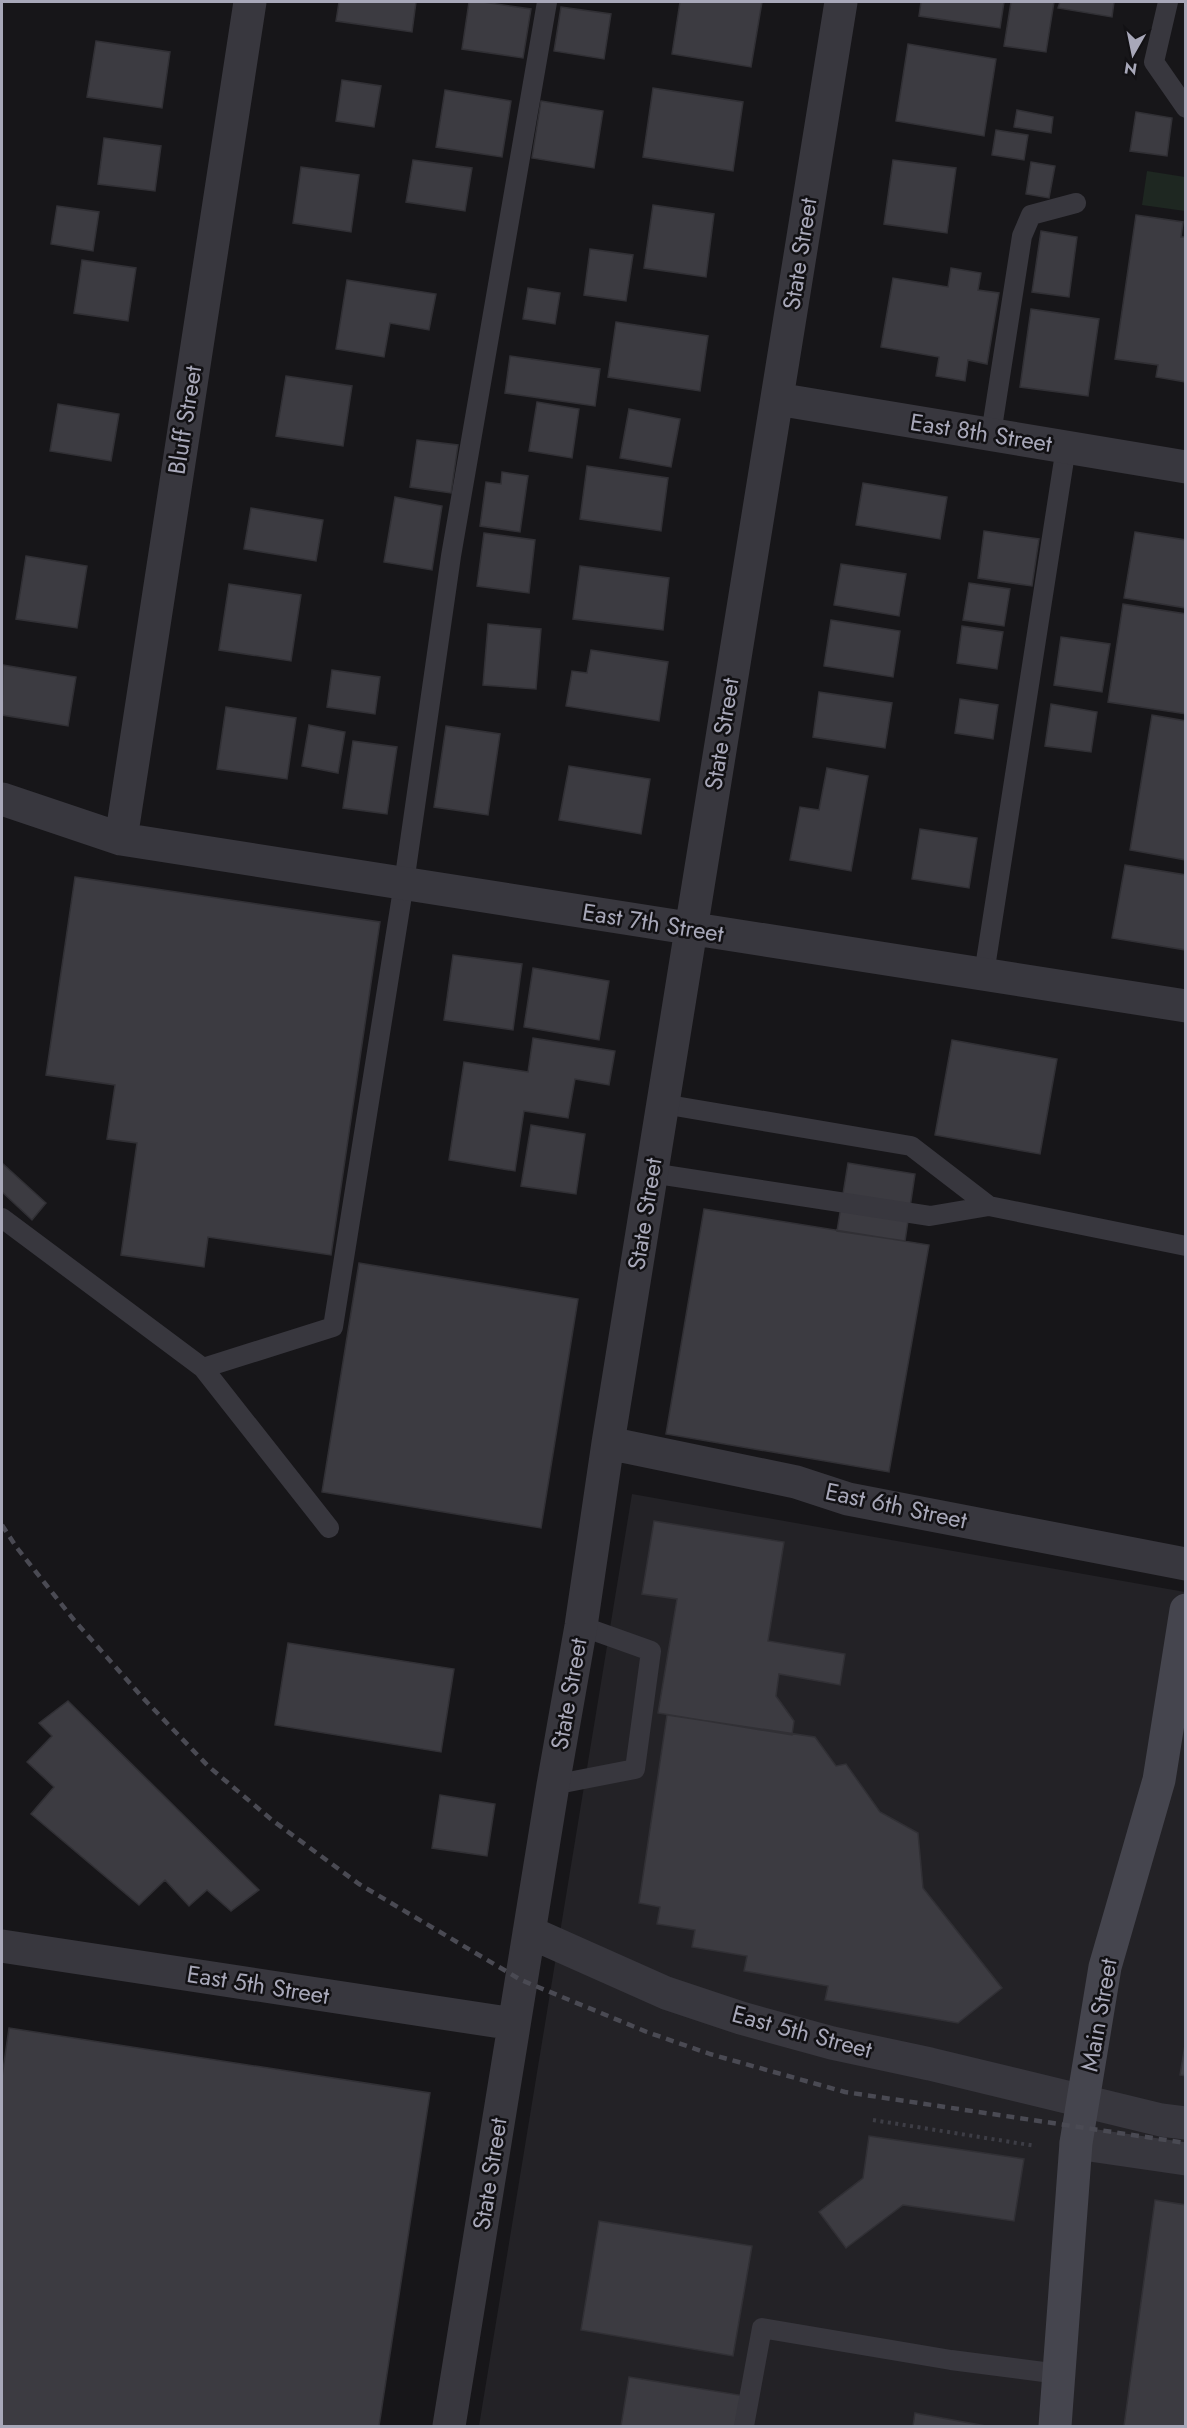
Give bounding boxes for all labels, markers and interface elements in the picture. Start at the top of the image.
north arrow [1103,24,1163,84]
text: N [1123,56,1139,81]
street label: State Street [773,195,826,312]
street label: Bluff Street [159,363,210,477]
street label: East 8th Street [908,404,1055,461]
street label: State Street [695,675,748,792]
street label: East 7th Street [580,894,727,951]
street label: State Street [618,1155,671,1272]
street label: East 6th Street [822,1473,970,1538]
street label: State Street [541,1635,596,1753]
street label: Main Street [1071,1955,1126,2074]
street label: East 5th Street [184,1956,332,2013]
street label: East 5th Street [728,1996,876,2067]
street label: State Street [463,2115,516,2232]

